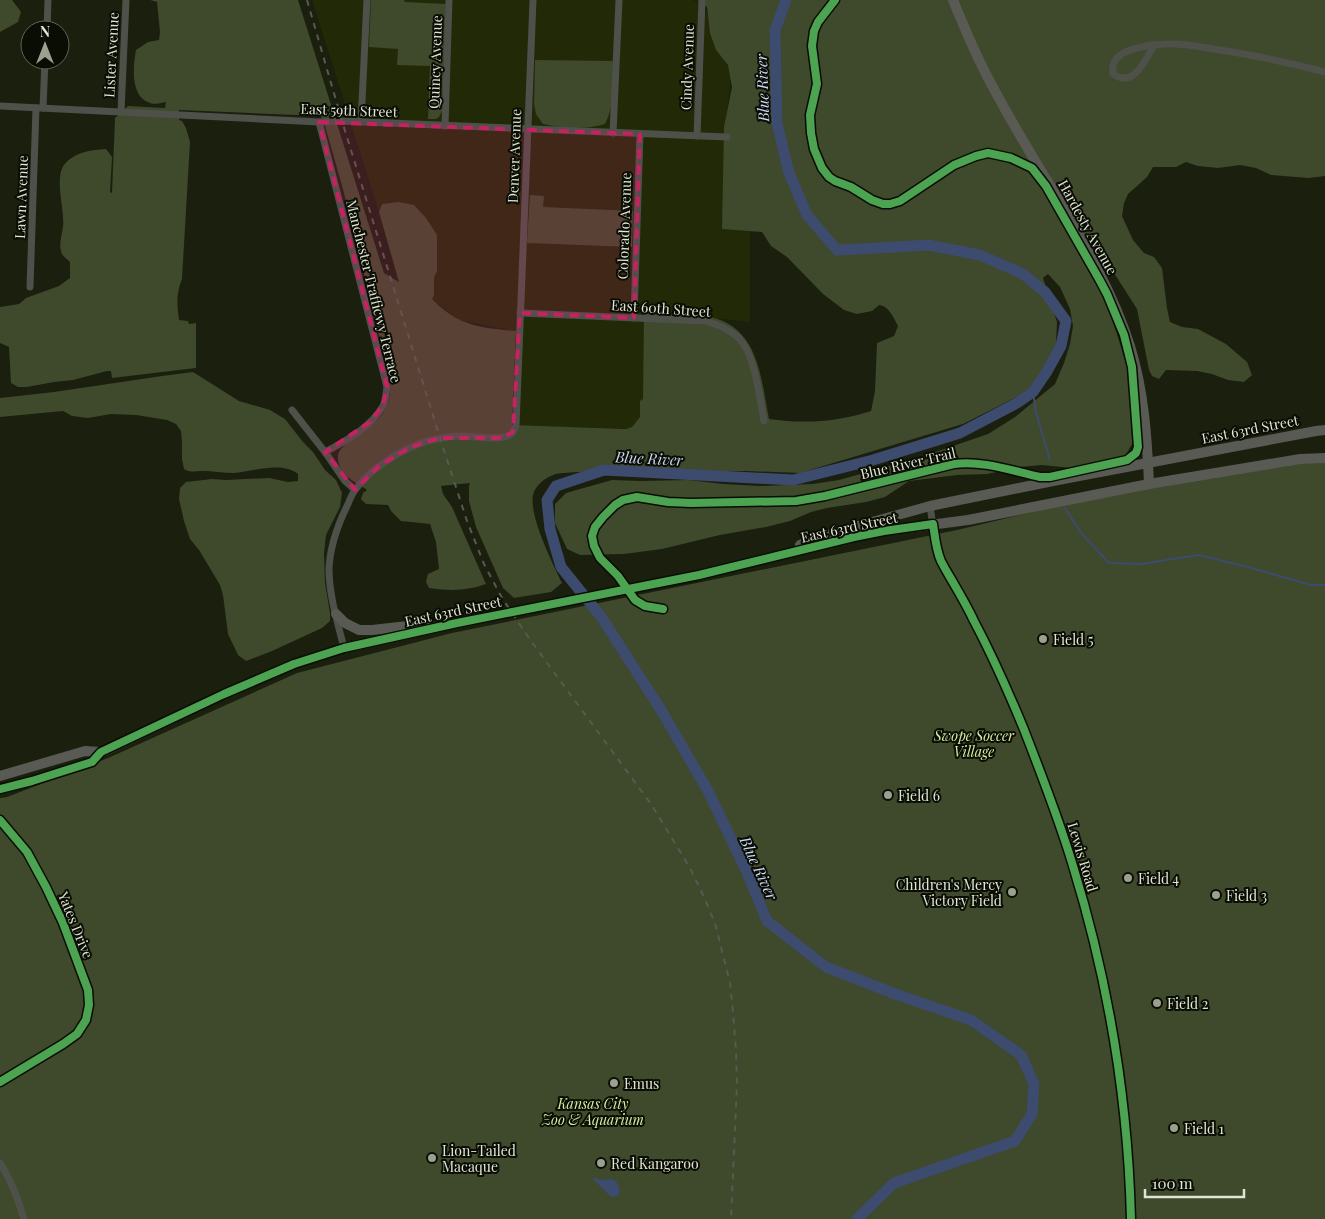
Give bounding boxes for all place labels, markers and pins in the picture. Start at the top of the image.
place label: Field 5 [1053,630,1094,649]
marker: Field 5 [1037,633,1049,645]
place label: Field 6 [898,786,940,805]
marker: Field 6 [882,789,894,801]
place label: Field 4 [1138,869,1179,888]
marker: Field 4 [1122,872,1134,884]
place label: Children's Mercy Victory Field [896,875,1002,910]
marker: Children's Mercy Victory Field [1006,886,1018,898]
place label: Field 3 [1226,886,1267,905]
marker: Field 3 [1210,889,1222,901]
place label: Field 2 [1167,994,1209,1013]
marker: Field 2 [1151,997,1163,1009]
place label: Emus [624,1074,659,1093]
marker: Emus [608,1077,620,1089]
place label: Field 1 [1184,1119,1224,1138]
marker: Field 1 [1168,1122,1180,1134]
place label: Lion-Tailed Macaque [442,1141,516,1176]
marker: Lion-Tailed Macaque [426,1152,438,1164]
place label: Red Kangaroo [611,1154,699,1173]
marker: Red Kangaroo [595,1157,607,1169]

